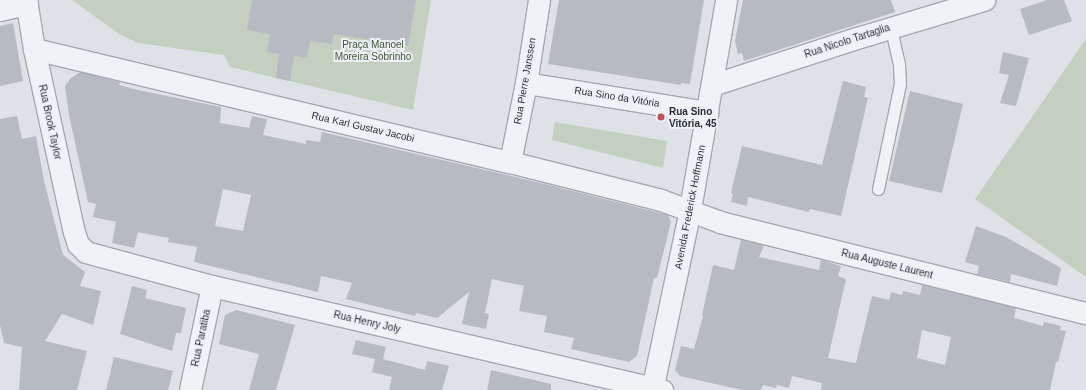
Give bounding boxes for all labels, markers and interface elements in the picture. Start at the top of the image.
street label: Rua Nicolo Tartaglia [803,21,891,61]
street label: Rua Pierre Janssen [511,37,539,125]
park label: Praça Manoel Moreira Sobrinho [335,38,411,62]
street label: Rua Brook Taylor [36,83,64,161]
street label: Rua Sino da Vitória [574,84,660,110]
place label: Rua Sino Vitória, 45 [669,105,717,128]
street label: Rua Karl Gustav Jacobi [310,109,416,145]
marker: Rua Sino Vitória, 45 [656,112,666,122]
street label: Avenida Frederick Hoffmann [672,144,708,270]
street label: Rua Auguste Laurent [840,247,934,281]
street label: Rua Paratiba [189,308,213,368]
street label: Rua Henry Joly [332,308,402,336]

